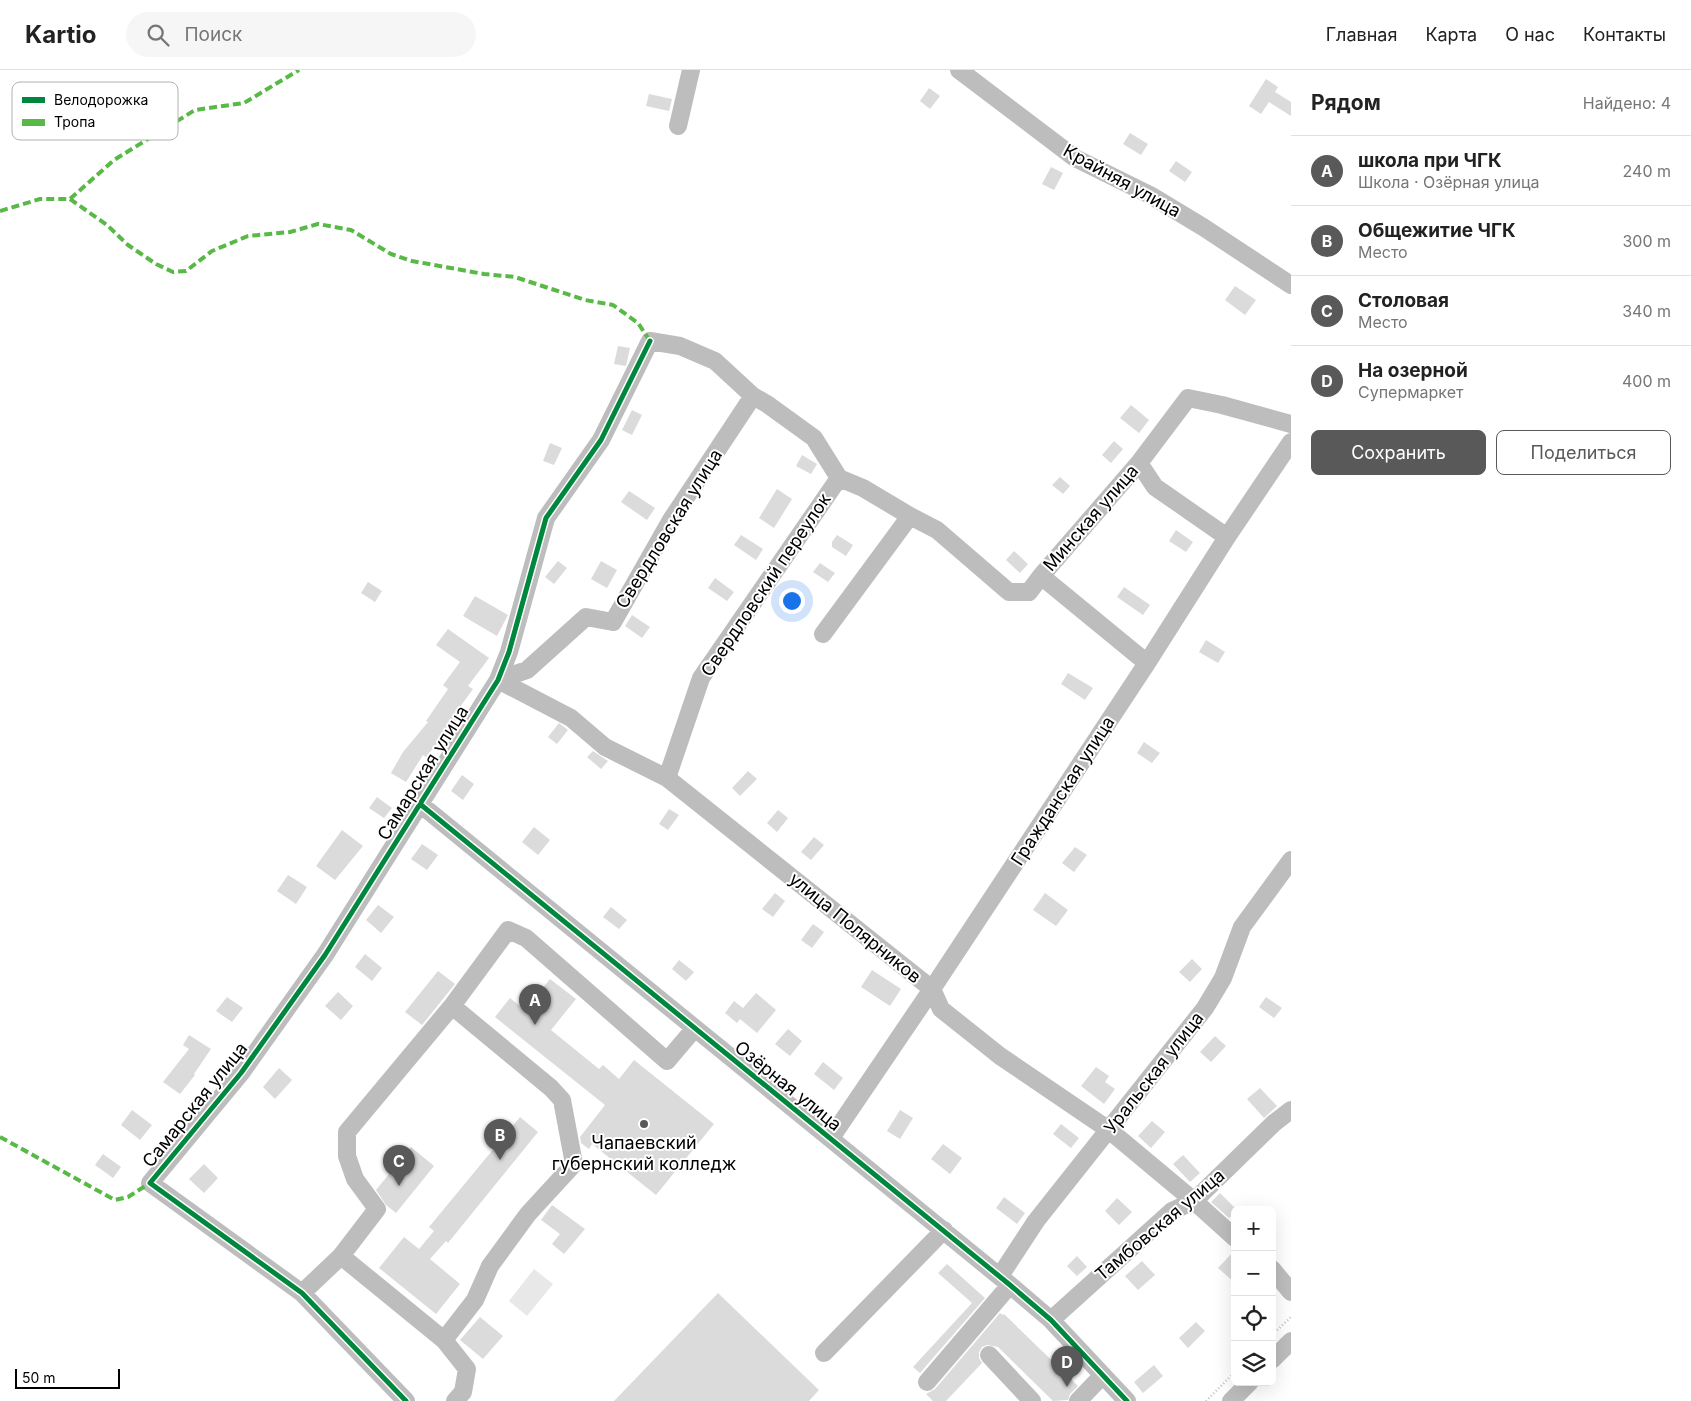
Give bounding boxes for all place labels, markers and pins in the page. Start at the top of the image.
pin: A [519,984,551,1025]
marker: Чапаевский губернский колледж [638,1118,650,1130]
pin: B [484,1119,516,1160]
place label: Чапаевский губернский колледж [552,1132,736,1174]
pin: C [383,1145,415,1186]
pin: D [1051,1346,1083,1387]

